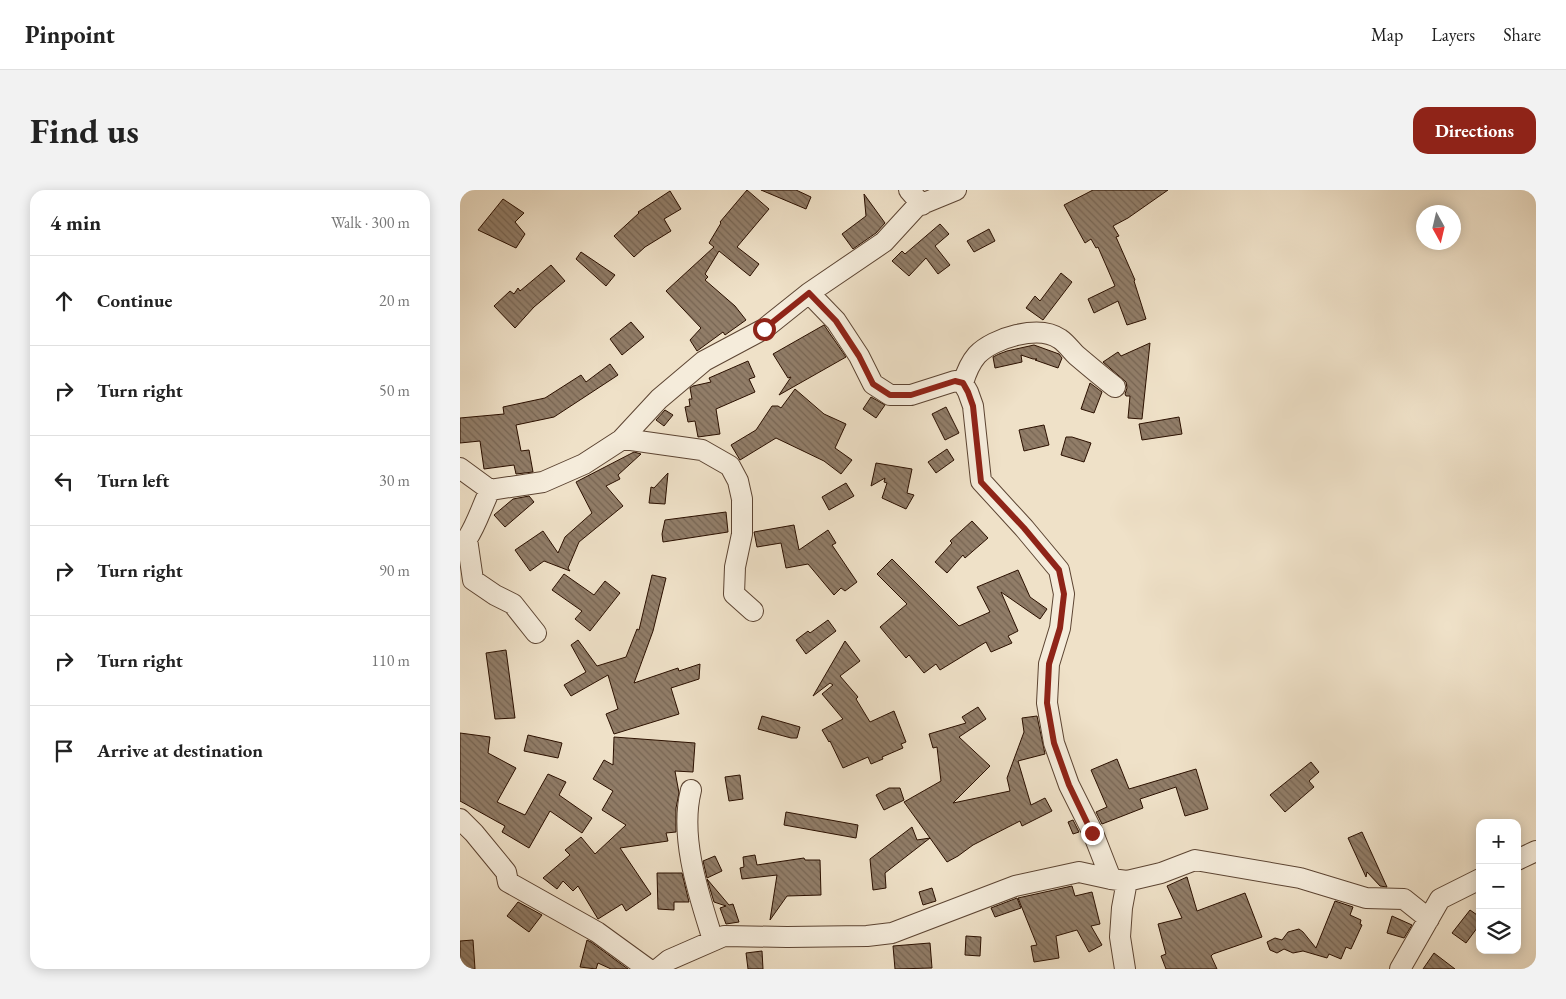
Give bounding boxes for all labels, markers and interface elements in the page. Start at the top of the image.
text: Pinpoint [25,19,115,50]
text: Map [1371,23,1403,46]
text: Layers [1431,23,1475,46]
text: Share [1503,23,1541,46]
button: Directions [1413,107,1536,154]
text: Find us [30,108,139,153]
north arrow [1416,205,1461,250]
text: 4 min [50,209,101,236]
text: Walk · 300 m [331,212,410,233]
icon: ahead [50,287,78,315]
text: Continue [97,288,172,313]
text: 20 m [379,290,410,311]
route start [753,318,776,341]
icon: right [50,377,78,405]
text: Turn right [97,378,183,403]
text: 50 m [379,380,410,401]
icon: left [50,467,78,495]
text: Turn left [97,468,169,493]
text: 30 m [379,470,410,491]
icon: right [50,557,78,585]
text: Turn right [97,558,183,583]
text: 90 m [379,560,410,581]
icon: right [50,647,78,675]
text: Turn right [97,648,183,673]
text: 110 m [371,650,410,671]
icon: arrive [50,737,78,765]
text: Arrive at destination [97,738,263,763]
map controls [1476,819,1521,954]
button: + [1476,819,1521,864]
route end [1081,822,1104,845]
button: − [1476,864,1521,909]
button: layers [1476,909,1521,954]

